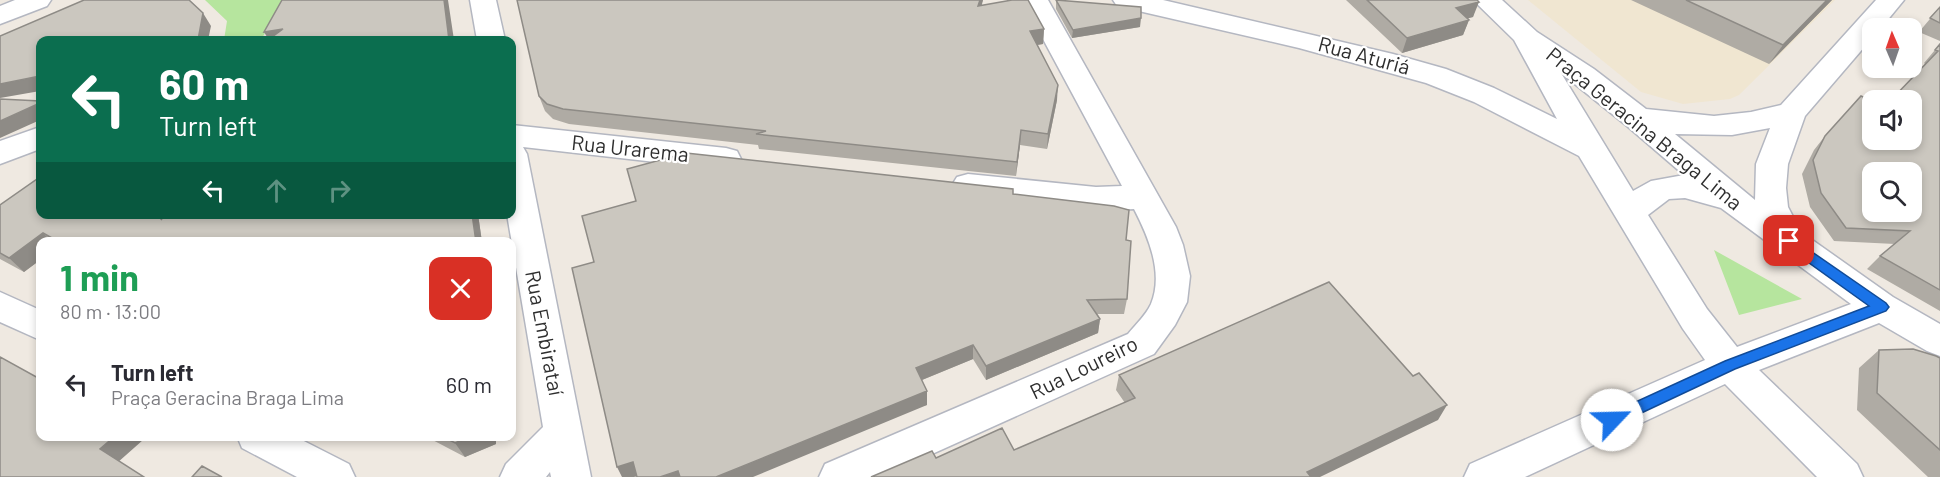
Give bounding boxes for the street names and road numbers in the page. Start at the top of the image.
street label: Rua Aturiá [1316,30,1413,79]
street label: Praça Geracina Braga Lima [1542,41,1748,215]
street label: Rua Urarema [570,129,690,166]
street label: Rua Embirataí [521,268,570,398]
street label: Rua Loureiro [1025,330,1141,403]

